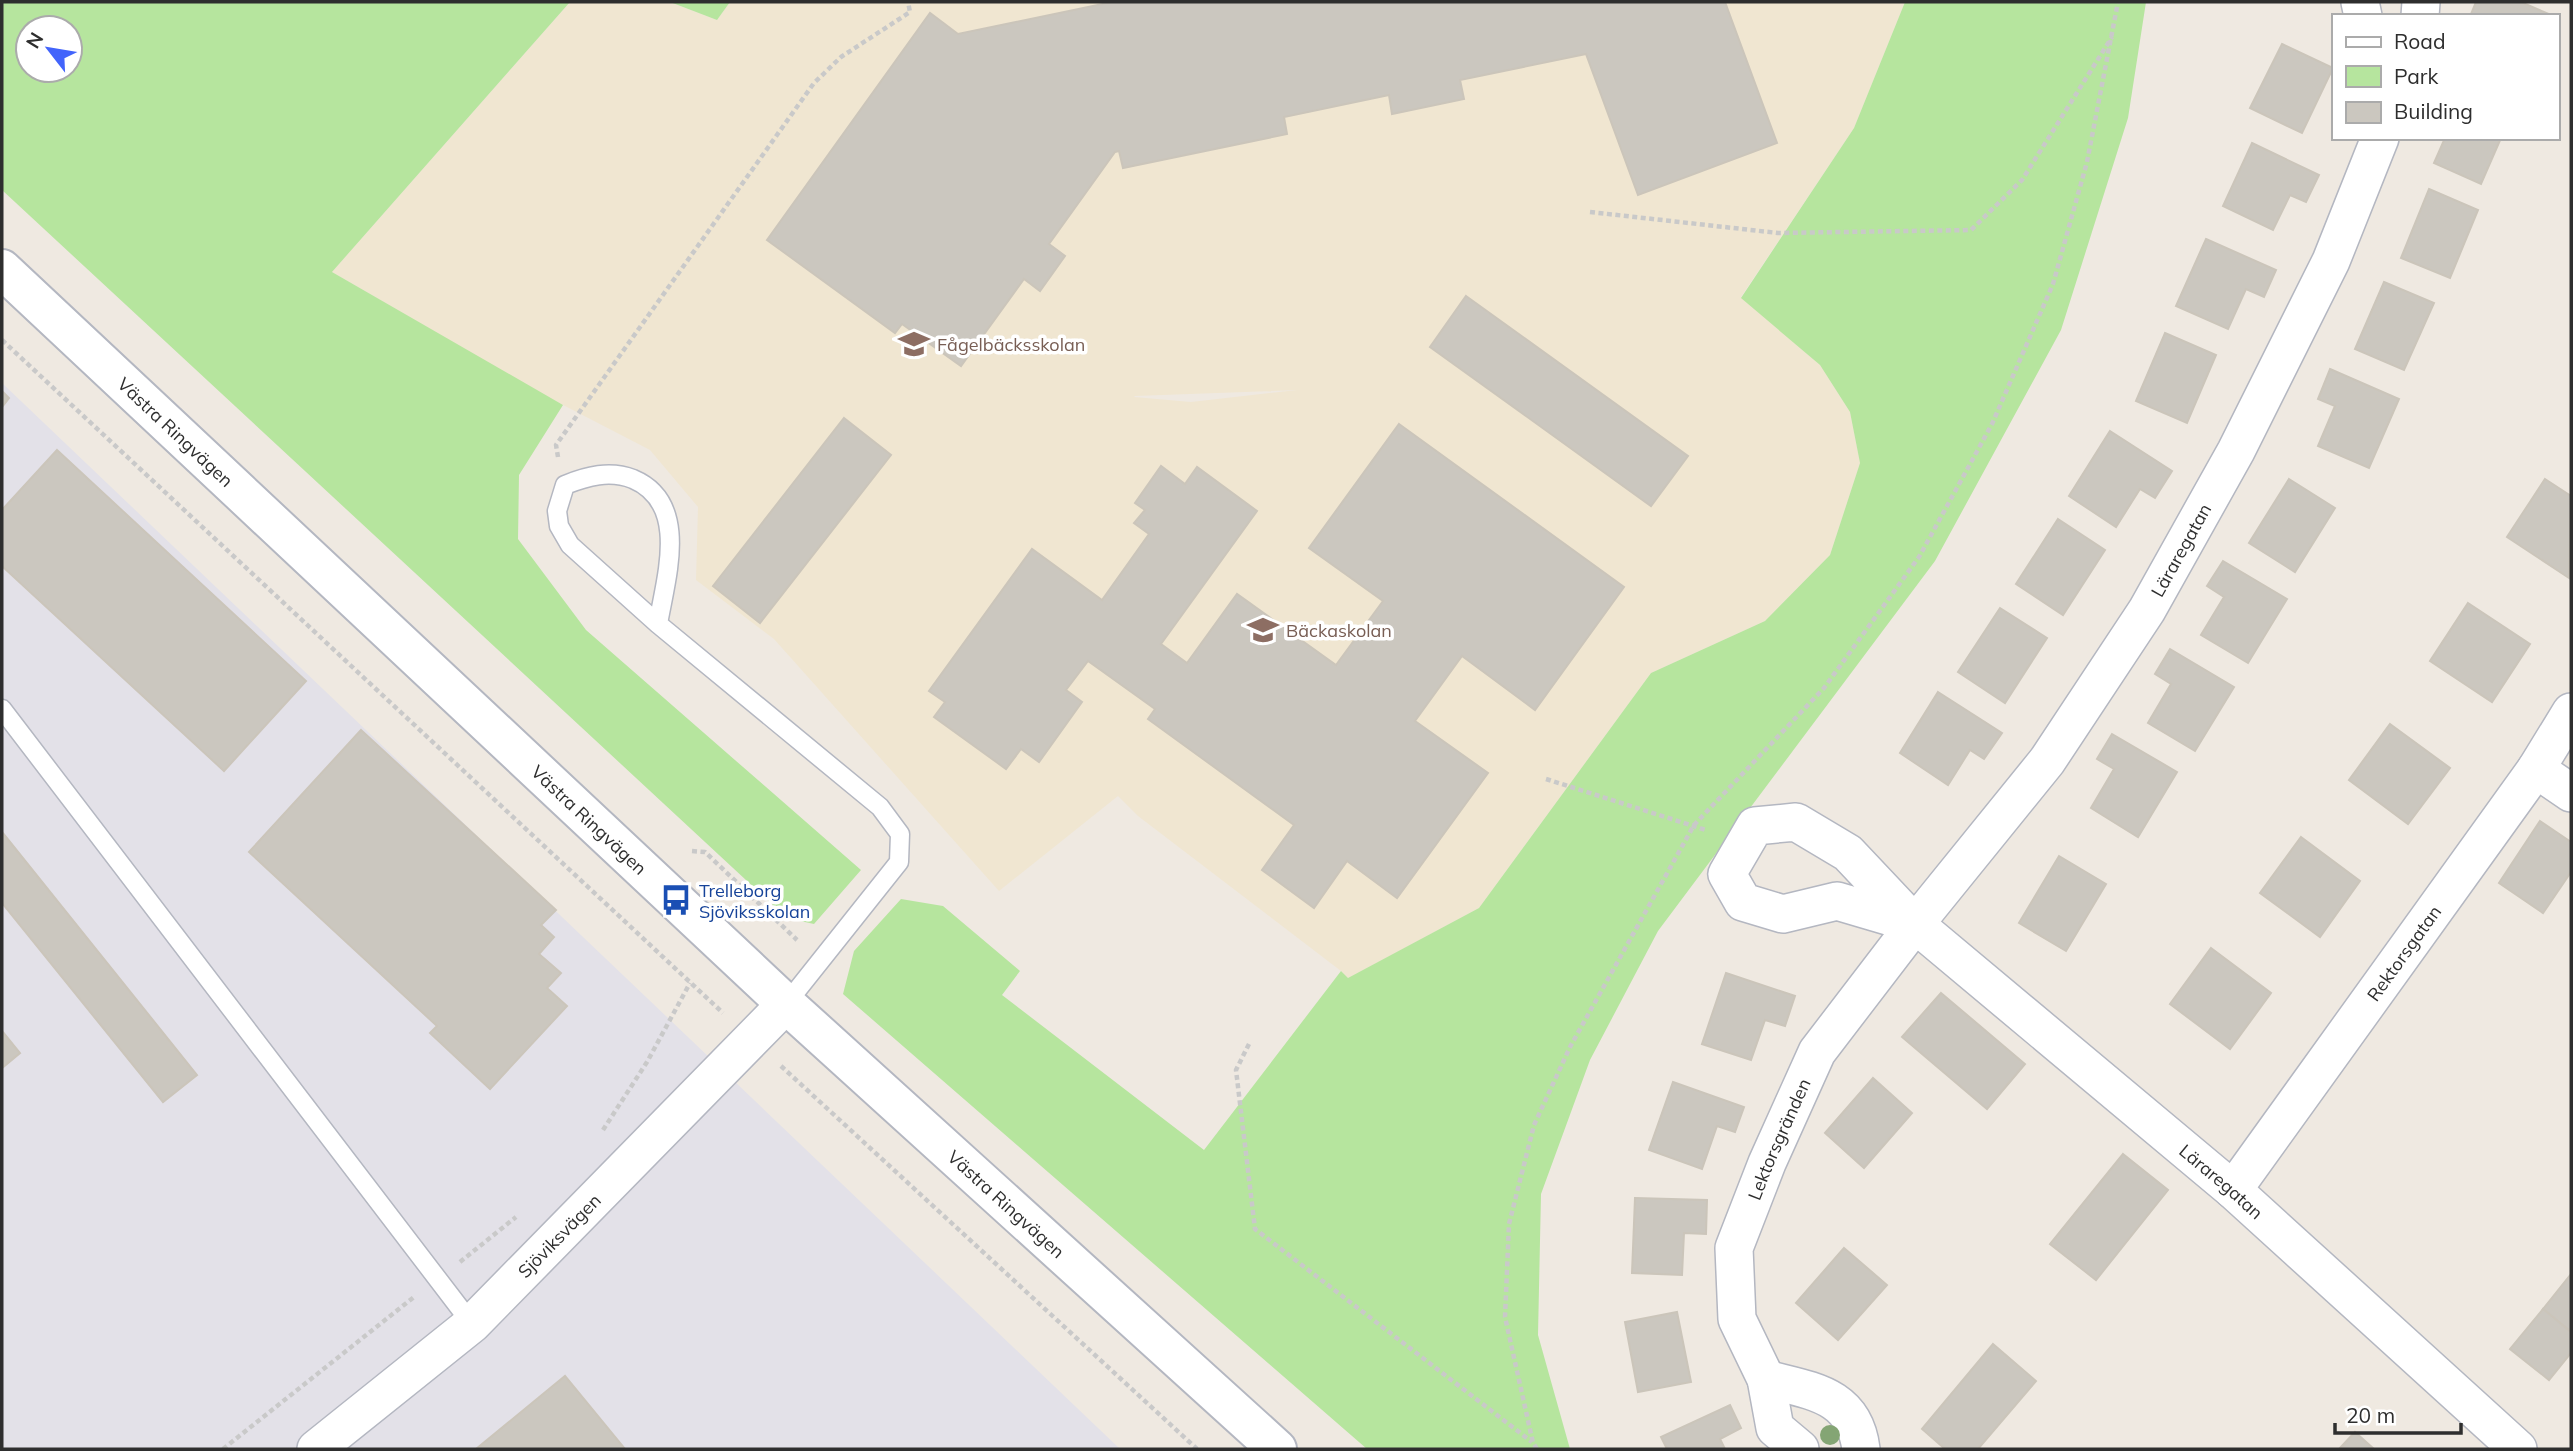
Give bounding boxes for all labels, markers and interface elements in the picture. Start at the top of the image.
north arrow [14,14,84,84]
legend [2332,14,2559,140]
text: N [20,28,48,53]
text: Road [2394,28,2445,54]
text: Park [2394,63,2438,89]
text: Building [2394,98,2473,124]
school or university icon: Fågelbäcksskolan [897,327,931,361]
place label: Fågelbäcksskolan [937,333,1085,356]
street label: Västra Ringvägen [113,372,238,492]
street label: Läraregatan [2145,499,2216,601]
school or university icon: Bäckaskolan [1246,613,1280,647]
place label: Bäckaskolan [1286,619,1392,642]
street label: Västra Ringvägen [527,760,652,879]
place label: Trelleborg Sjöviksskolan [699,879,810,923]
bus stop icon: Trelleborg Sjöviksskolan [659,883,693,917]
street label: Rektorsgatan [2361,901,2446,1005]
street label: Lektorsgränden [1742,1075,1815,1203]
street label: Läraregatan [2175,1139,2268,1224]
street label: Västra Ringvägen [943,1145,1070,1263]
street label: Sjöviksvägen [513,1188,605,1282]
scale bar [2335,1392,2461,1436]
text: 20 m [2346,1402,2395,1428]

